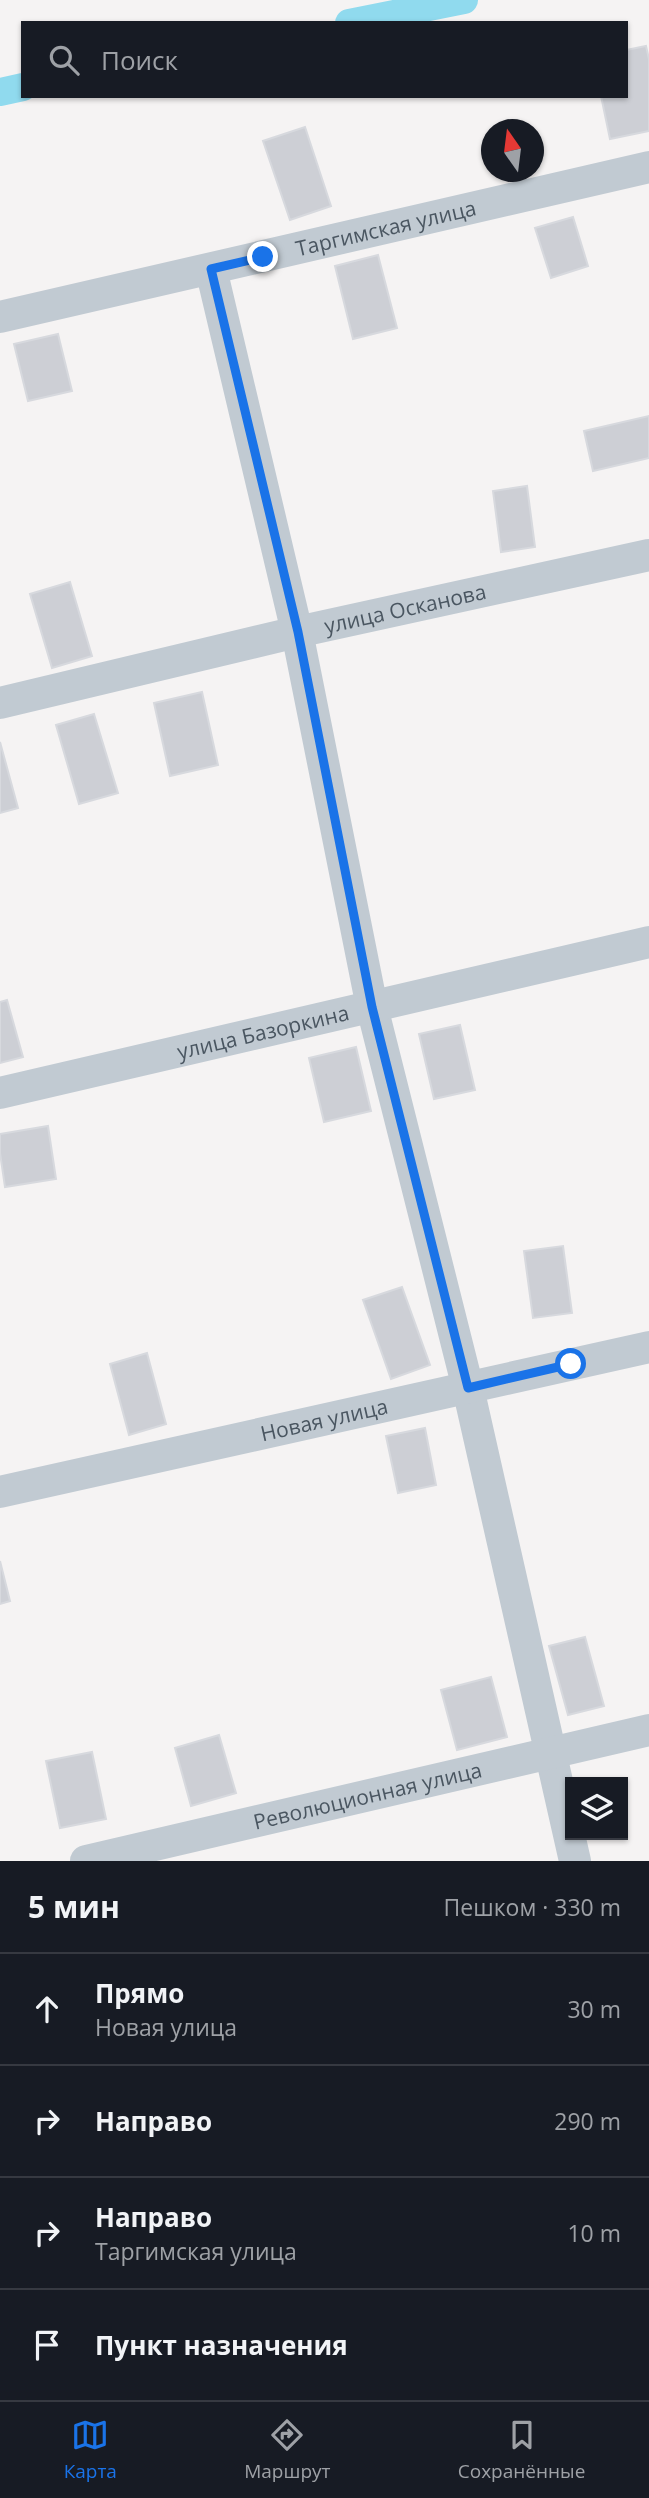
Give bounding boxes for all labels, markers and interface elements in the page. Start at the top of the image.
search box [21,21,628,98]
icon: search [45,41,83,79]
text: Поиск [101,42,178,78]
north arrow [481,119,544,182]
street label: Таргимская улица [293,193,479,262]
route end [247,241,278,272]
street label: улица Осканова [322,577,489,640]
street label: улица Базоркина [174,998,352,1065]
route start [555,1348,586,1379]
street label: Новая улица [258,1392,390,1447]
street label: Революционная улица [250,1755,485,1836]
map controls [565,1777,628,1840]
button: layers [565,1777,628,1840]
text: 5 мин [28,1886,120,1927]
text: Пешком · 330 m [444,1891,621,1923]
text: Прямо [95,1975,184,2011]
icon: ahead [28,1990,66,2028]
text: 30 m [567,1993,621,2025]
text: Новая улица [95,2011,237,2043]
icon: right [28,2102,66,2140]
text: Направо [95,2103,212,2139]
text: 290 m [554,2105,621,2137]
text: Направо [95,2199,212,2235]
icon: right [28,2214,66,2252]
text: 10 m [567,2217,621,2249]
text: Таргимская улица [95,2235,297,2267]
icon: arrive [28,2326,66,2364]
text: Пункт назначения [95,2327,348,2363]
tab: Карта [64,2416,117,2484]
tab: Маршрут [244,2416,330,2484]
tab: Сохранённые [458,2416,585,2484]

